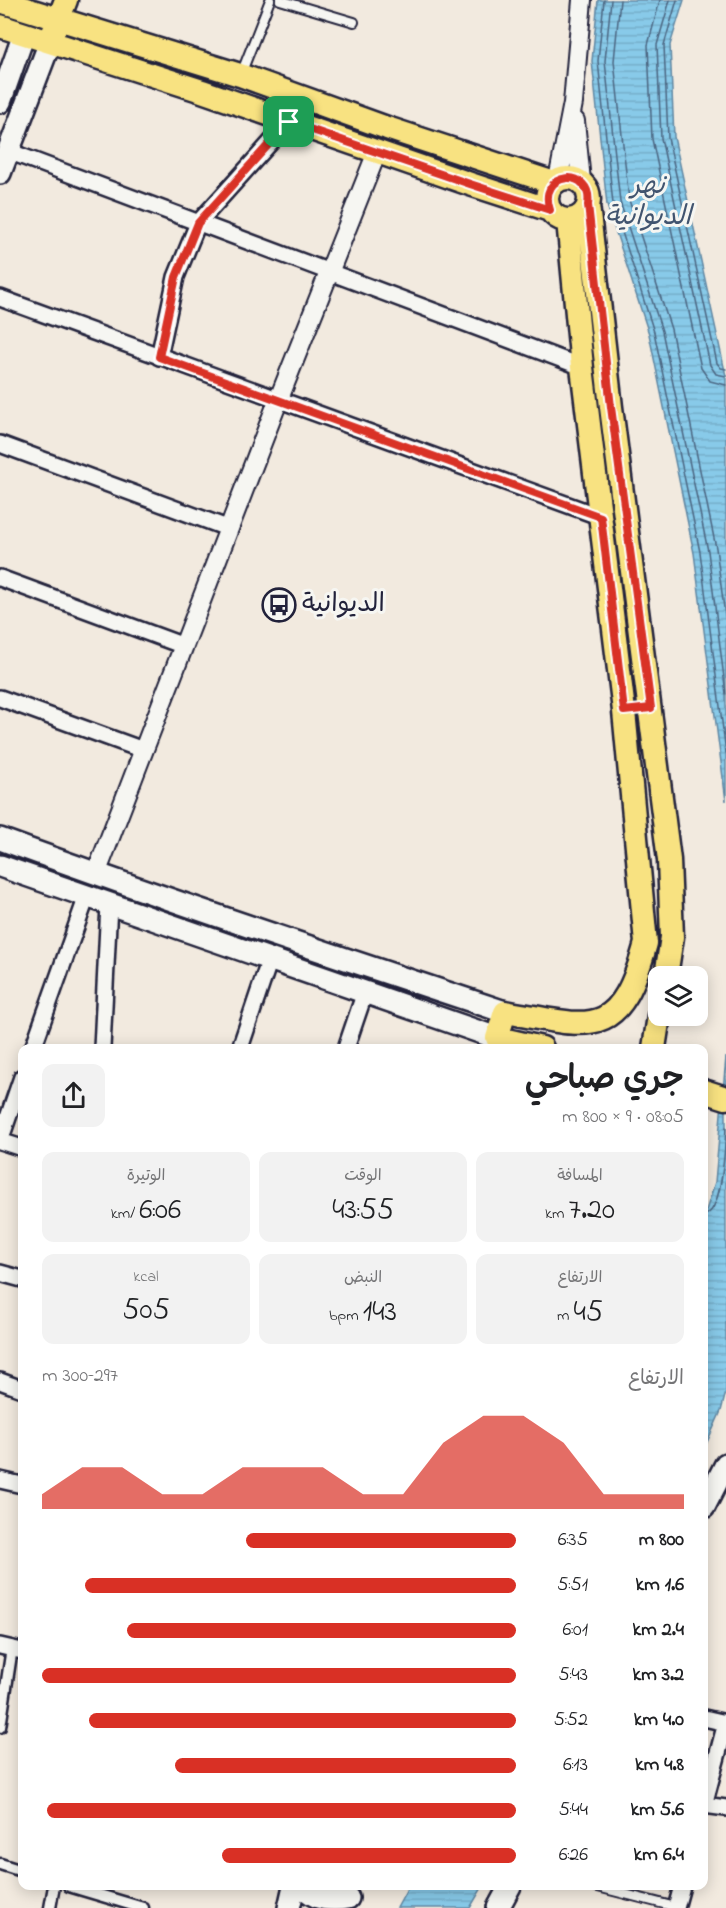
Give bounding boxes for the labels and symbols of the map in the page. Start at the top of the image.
pin [263,96,314,147]
water label: نهر الديوانية [605,167,694,237]
place label: الديوانية [302,586,385,624]
bus stop icon: الديوانية [261,587,297,623]

